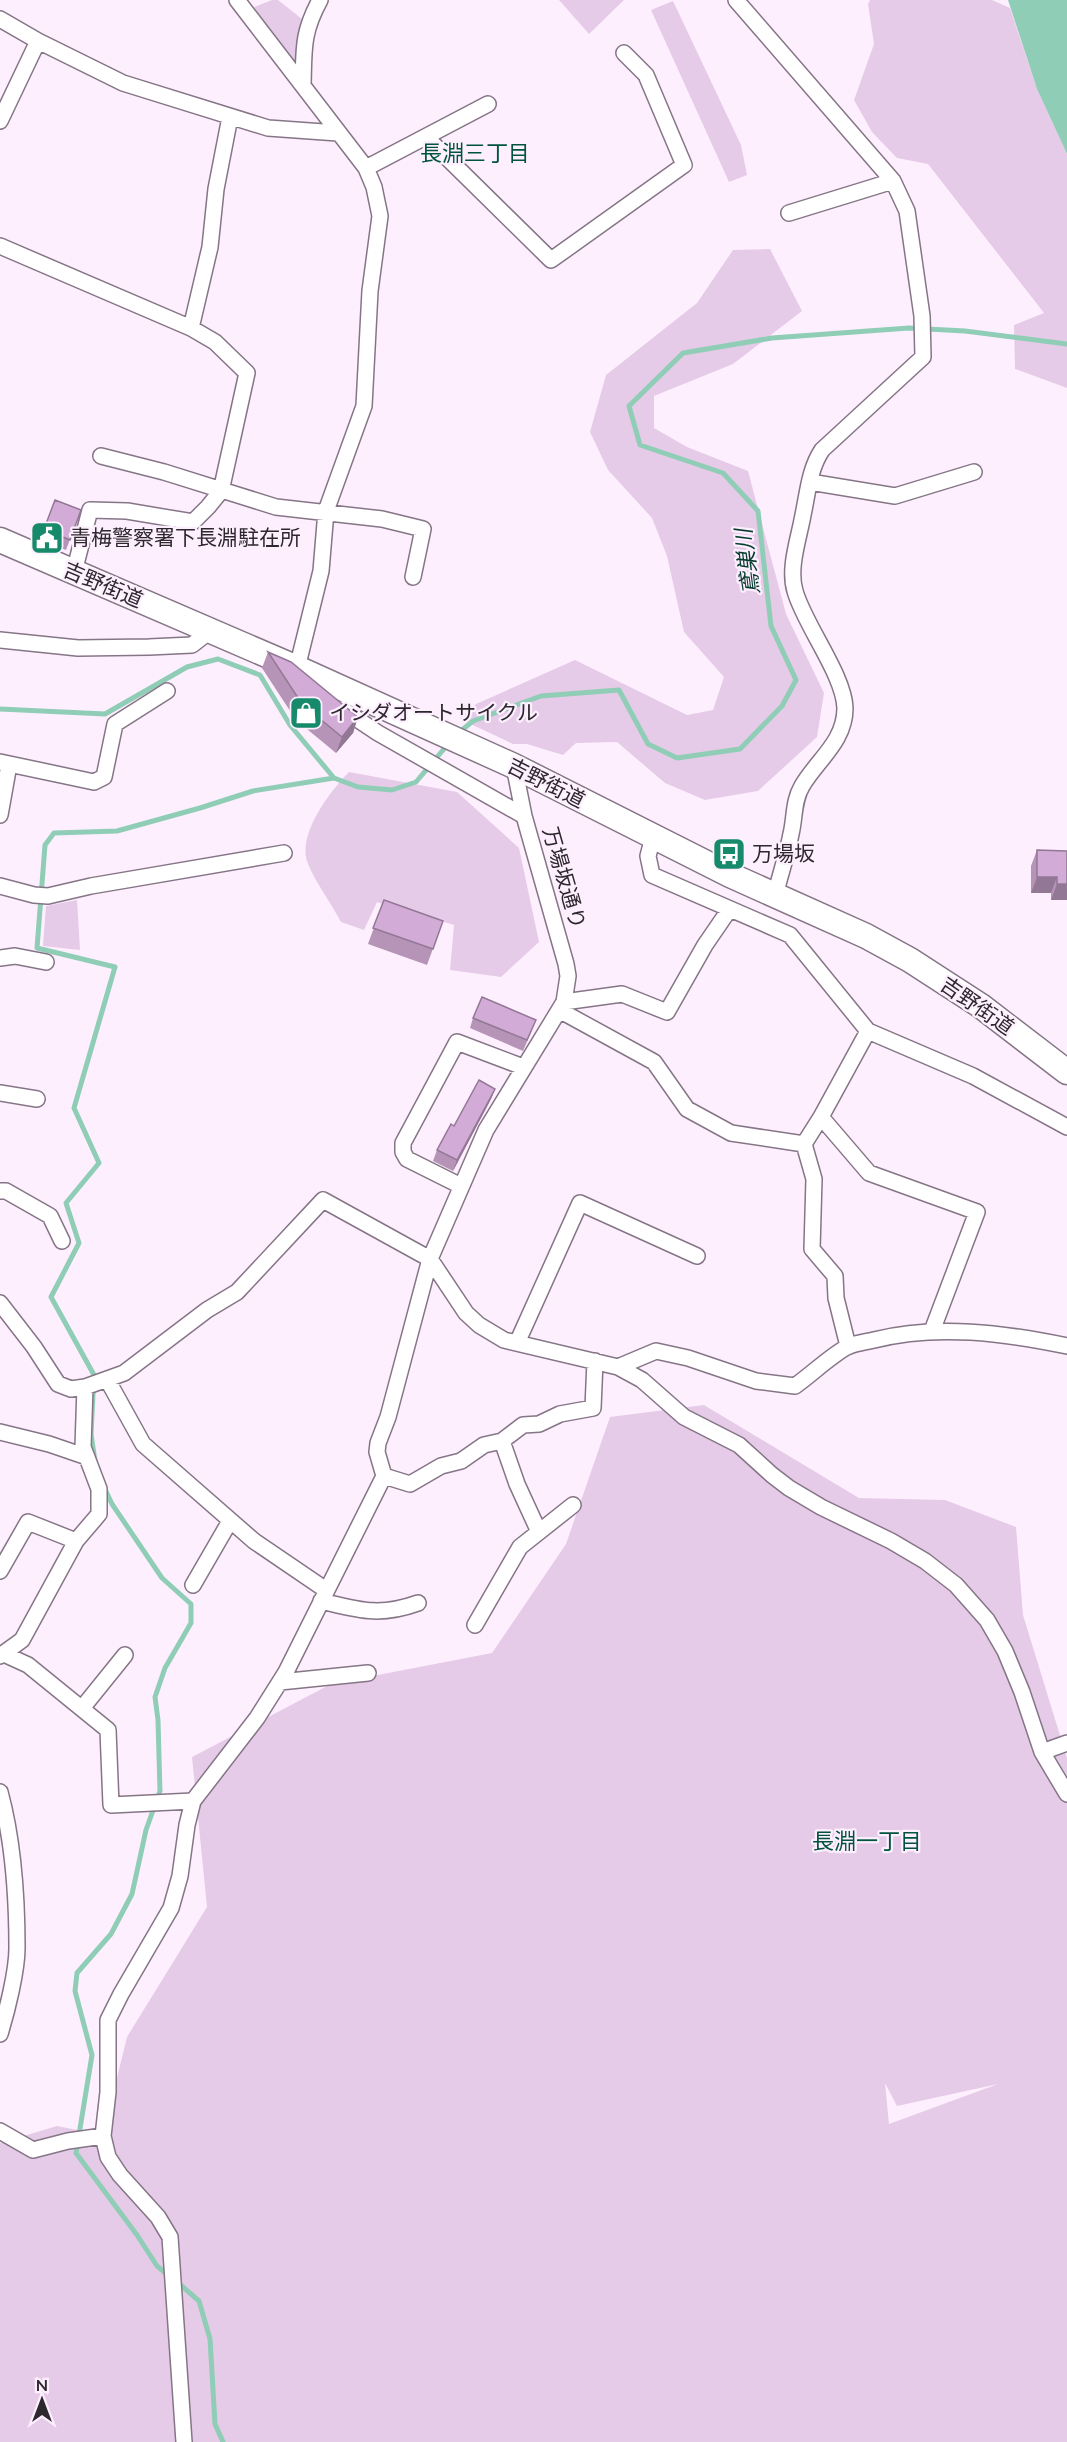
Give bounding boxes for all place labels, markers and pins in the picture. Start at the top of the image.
public building icon: 青梅警察署下長淵駐在所 [29,520,65,556]
place label: 青梅警察署下長淵駐在所 [70,524,301,549]
shop icon: イシダオートサイクル [288,695,324,731]
place label: イシダオートサイクル [329,699,538,724]
bus stop icon: 万場坂 [711,836,747,872]
place label: 万場坂 [752,840,815,865]

